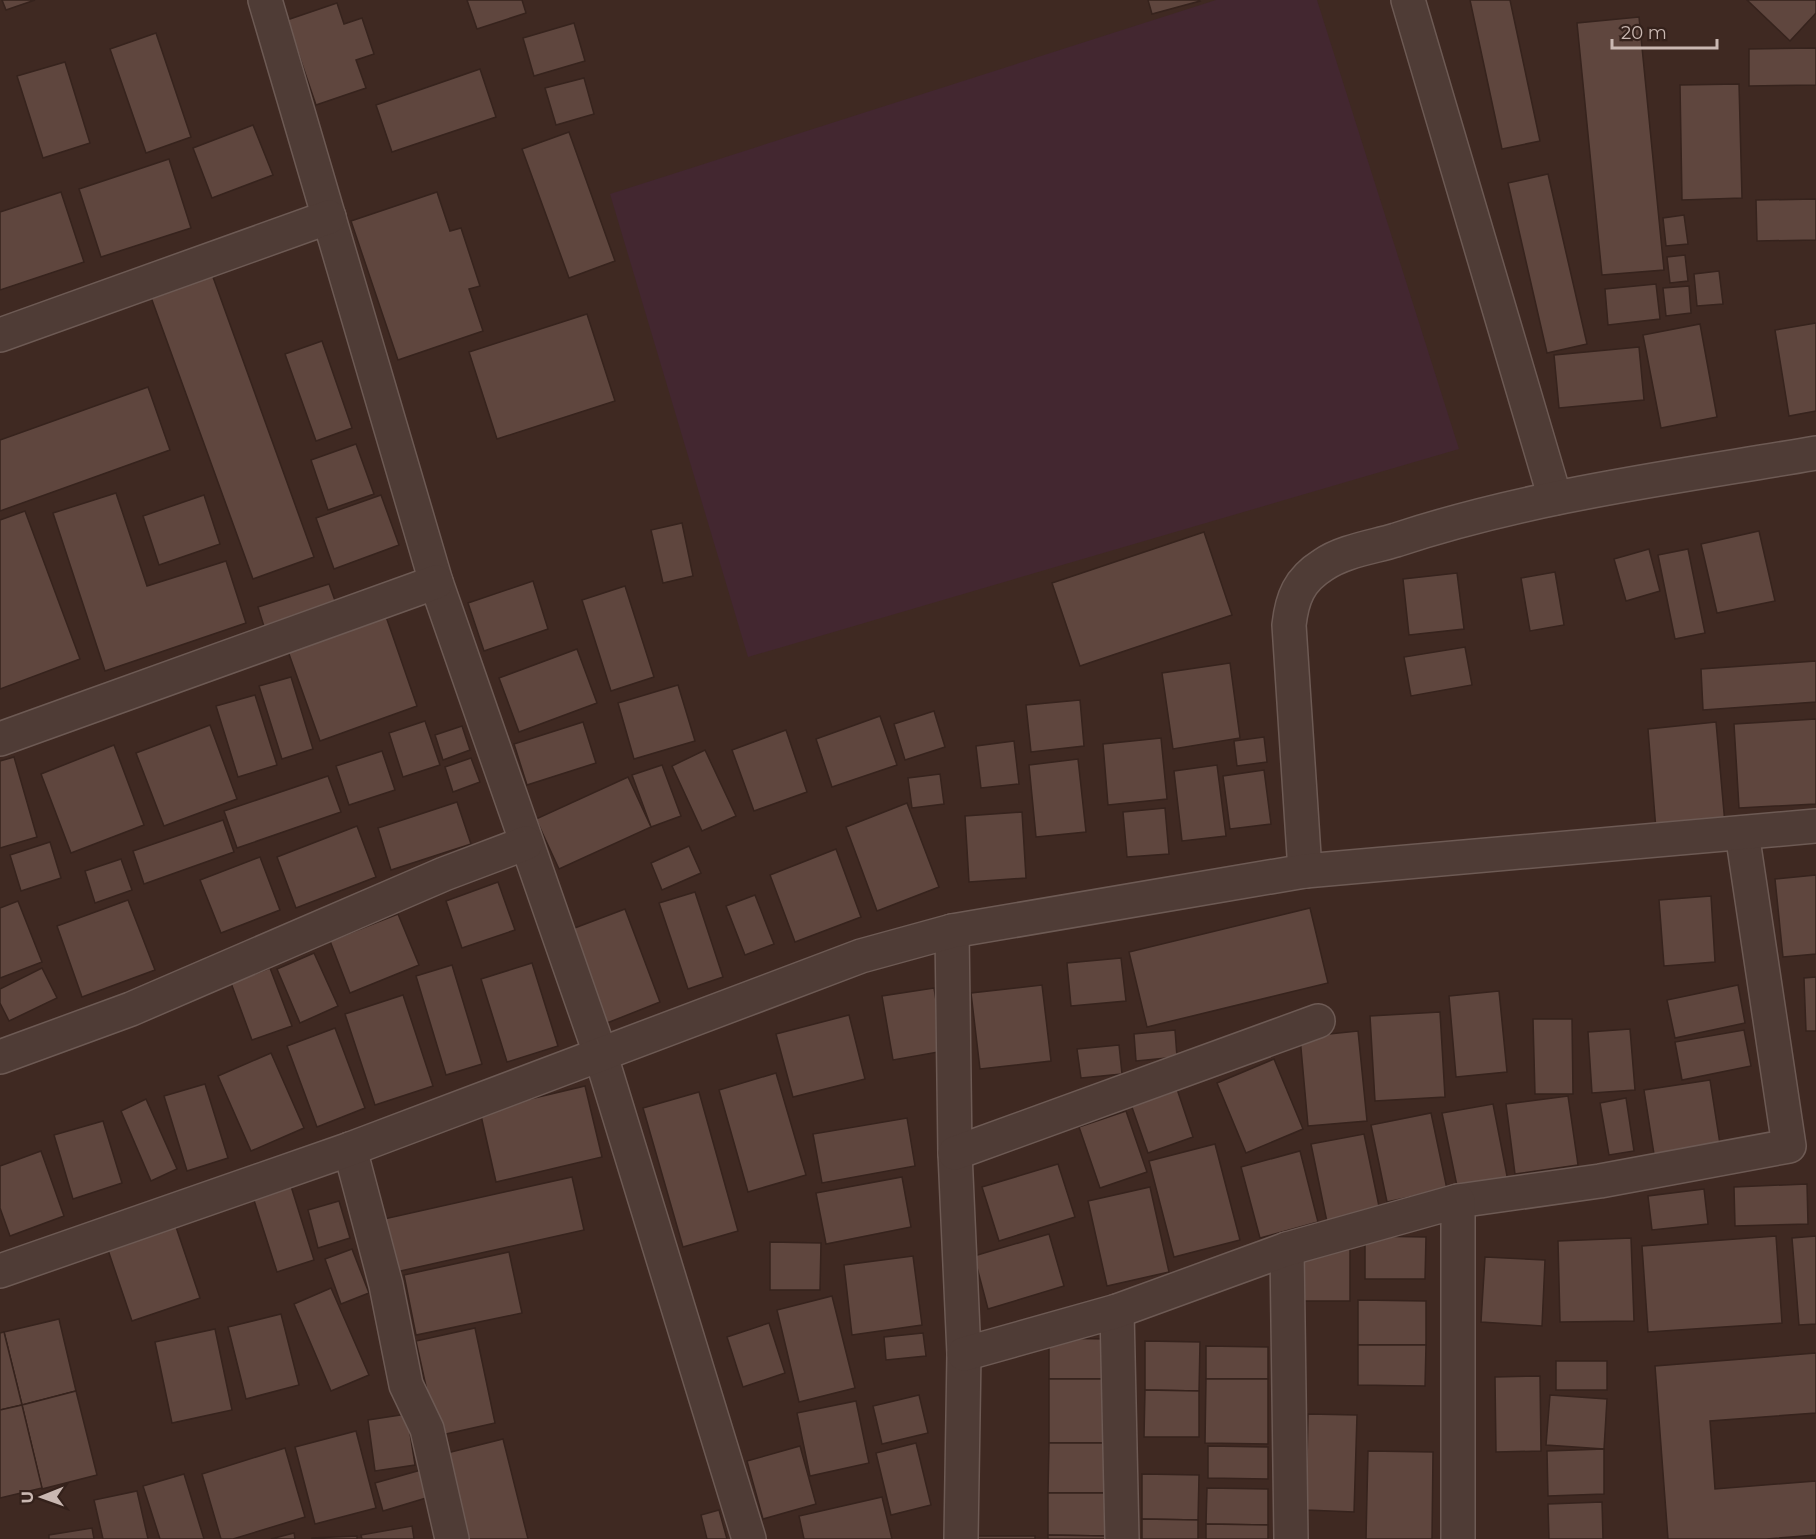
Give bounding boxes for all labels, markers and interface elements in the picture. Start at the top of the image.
scale bar [1612,12,1717,50]
text: 20 m [1621,22,1667,44]
north arrow [12,1467,72,1527]
text: U [18,1491,37,1504]

